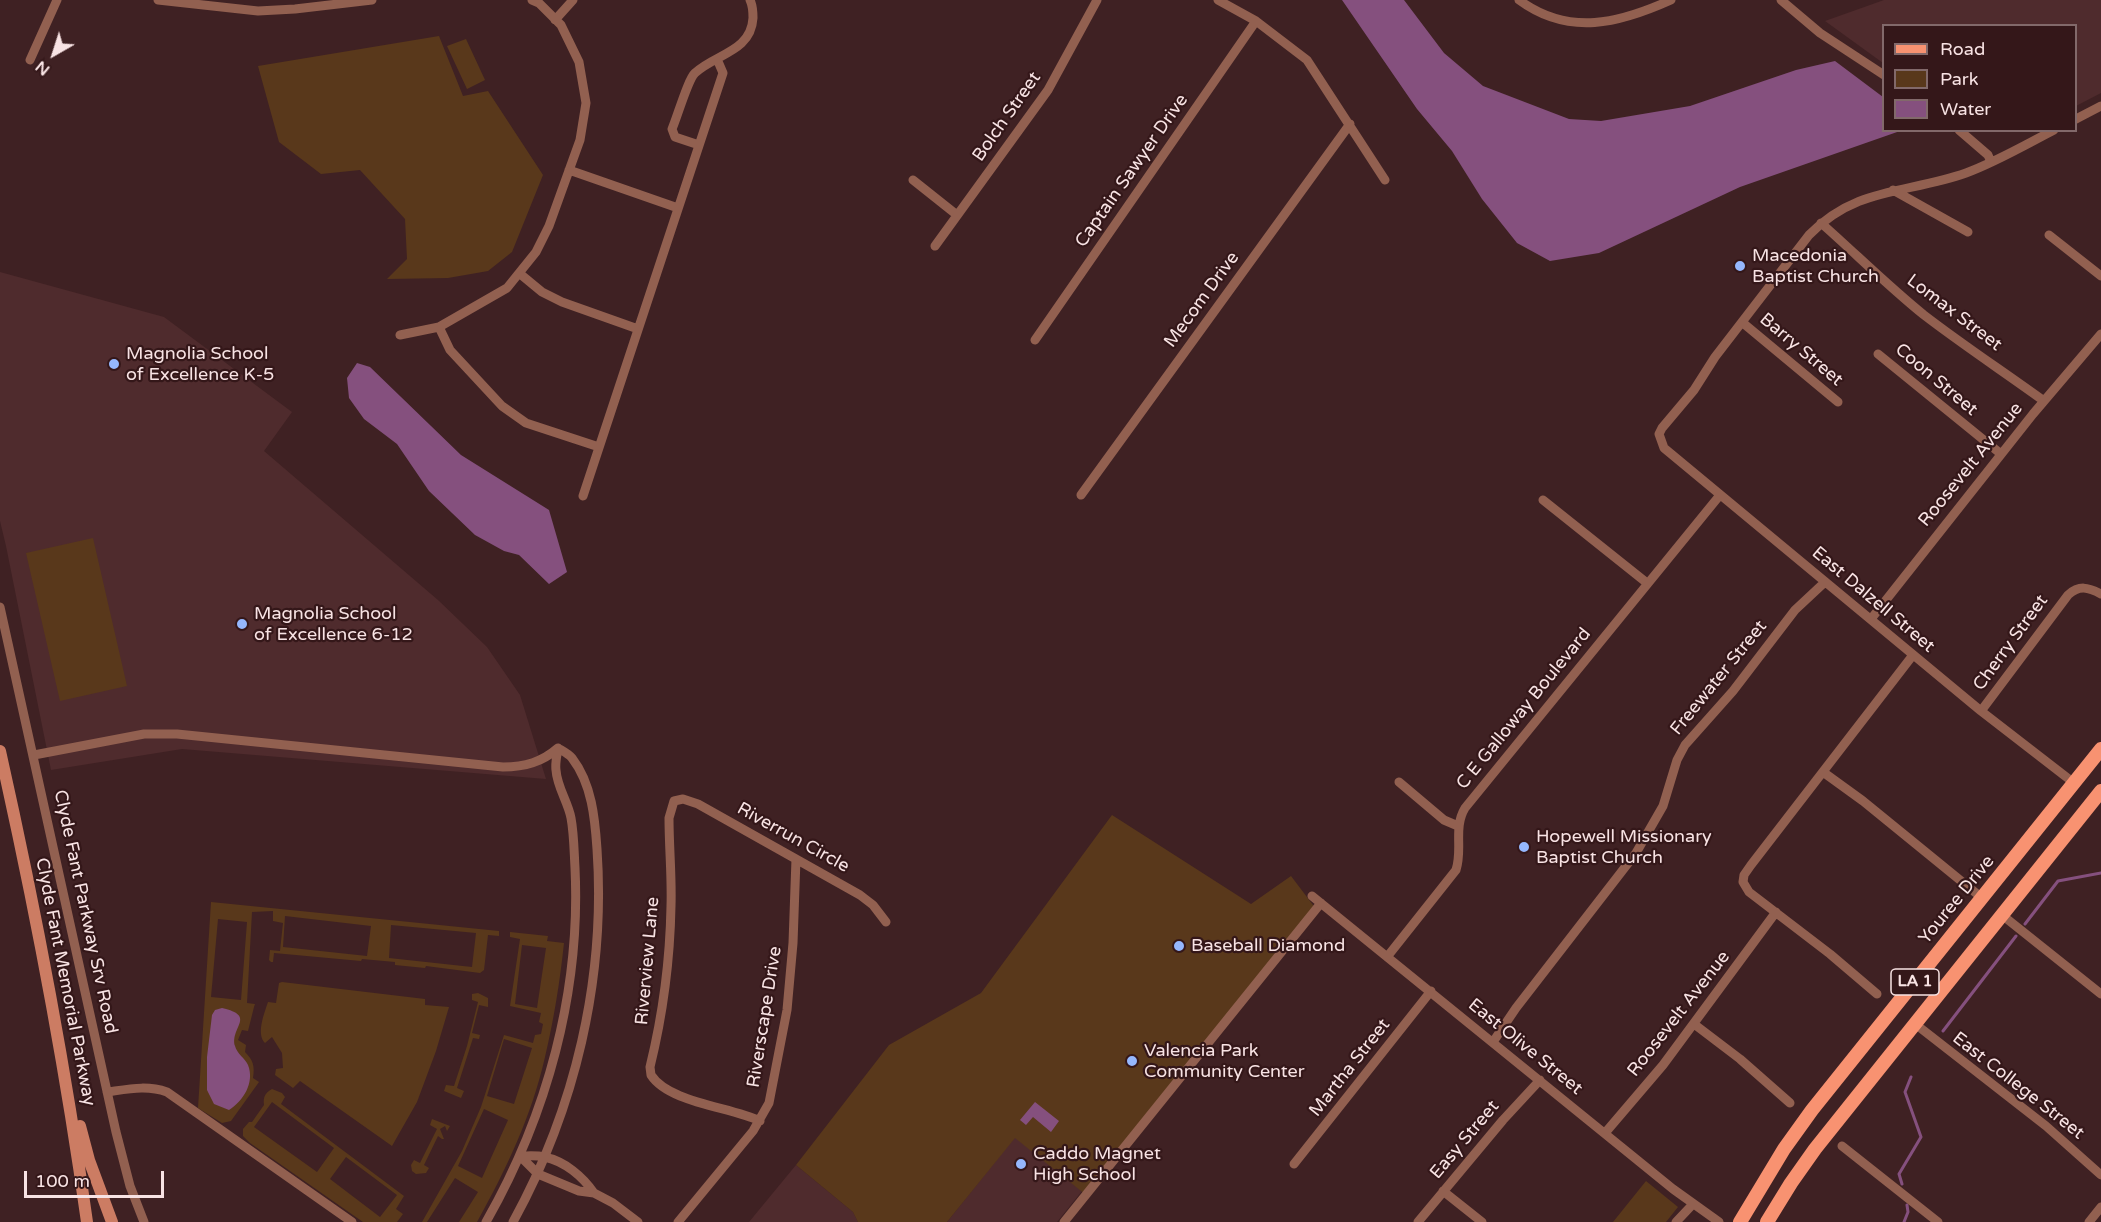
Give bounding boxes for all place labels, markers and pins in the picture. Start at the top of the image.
place label: Macedonia Baptist Church [1752,245,1879,288]
marker: Macedonia Baptist Church [1733,259,1747,273]
place label: Magnolia School of Excellence K-5 [126,343,274,386]
marker: Magnolia School of Excellence K-5 [107,357,121,371]
place label: Magnolia School of Excellence 6-12 [254,603,413,646]
marker: Magnolia School of Excellence 6-12 [235,617,249,631]
place label: Hopewell Missionary Baptist Church [1536,826,1712,868]
marker: Hopewell Missionary Baptist Church [1517,840,1531,854]
place label: Baseball Diamond [1191,935,1345,957]
marker: Baseball Diamond [1172,939,1186,953]
place label: Valencia Park Community Center [1144,1040,1305,1082]
marker: Valencia Park Community Center [1125,1054,1139,1068]
place label: Caddo Magnet High School [1033,1143,1161,1186]
marker: Caddo Magnet High School [1014,1157,1028,1171]

